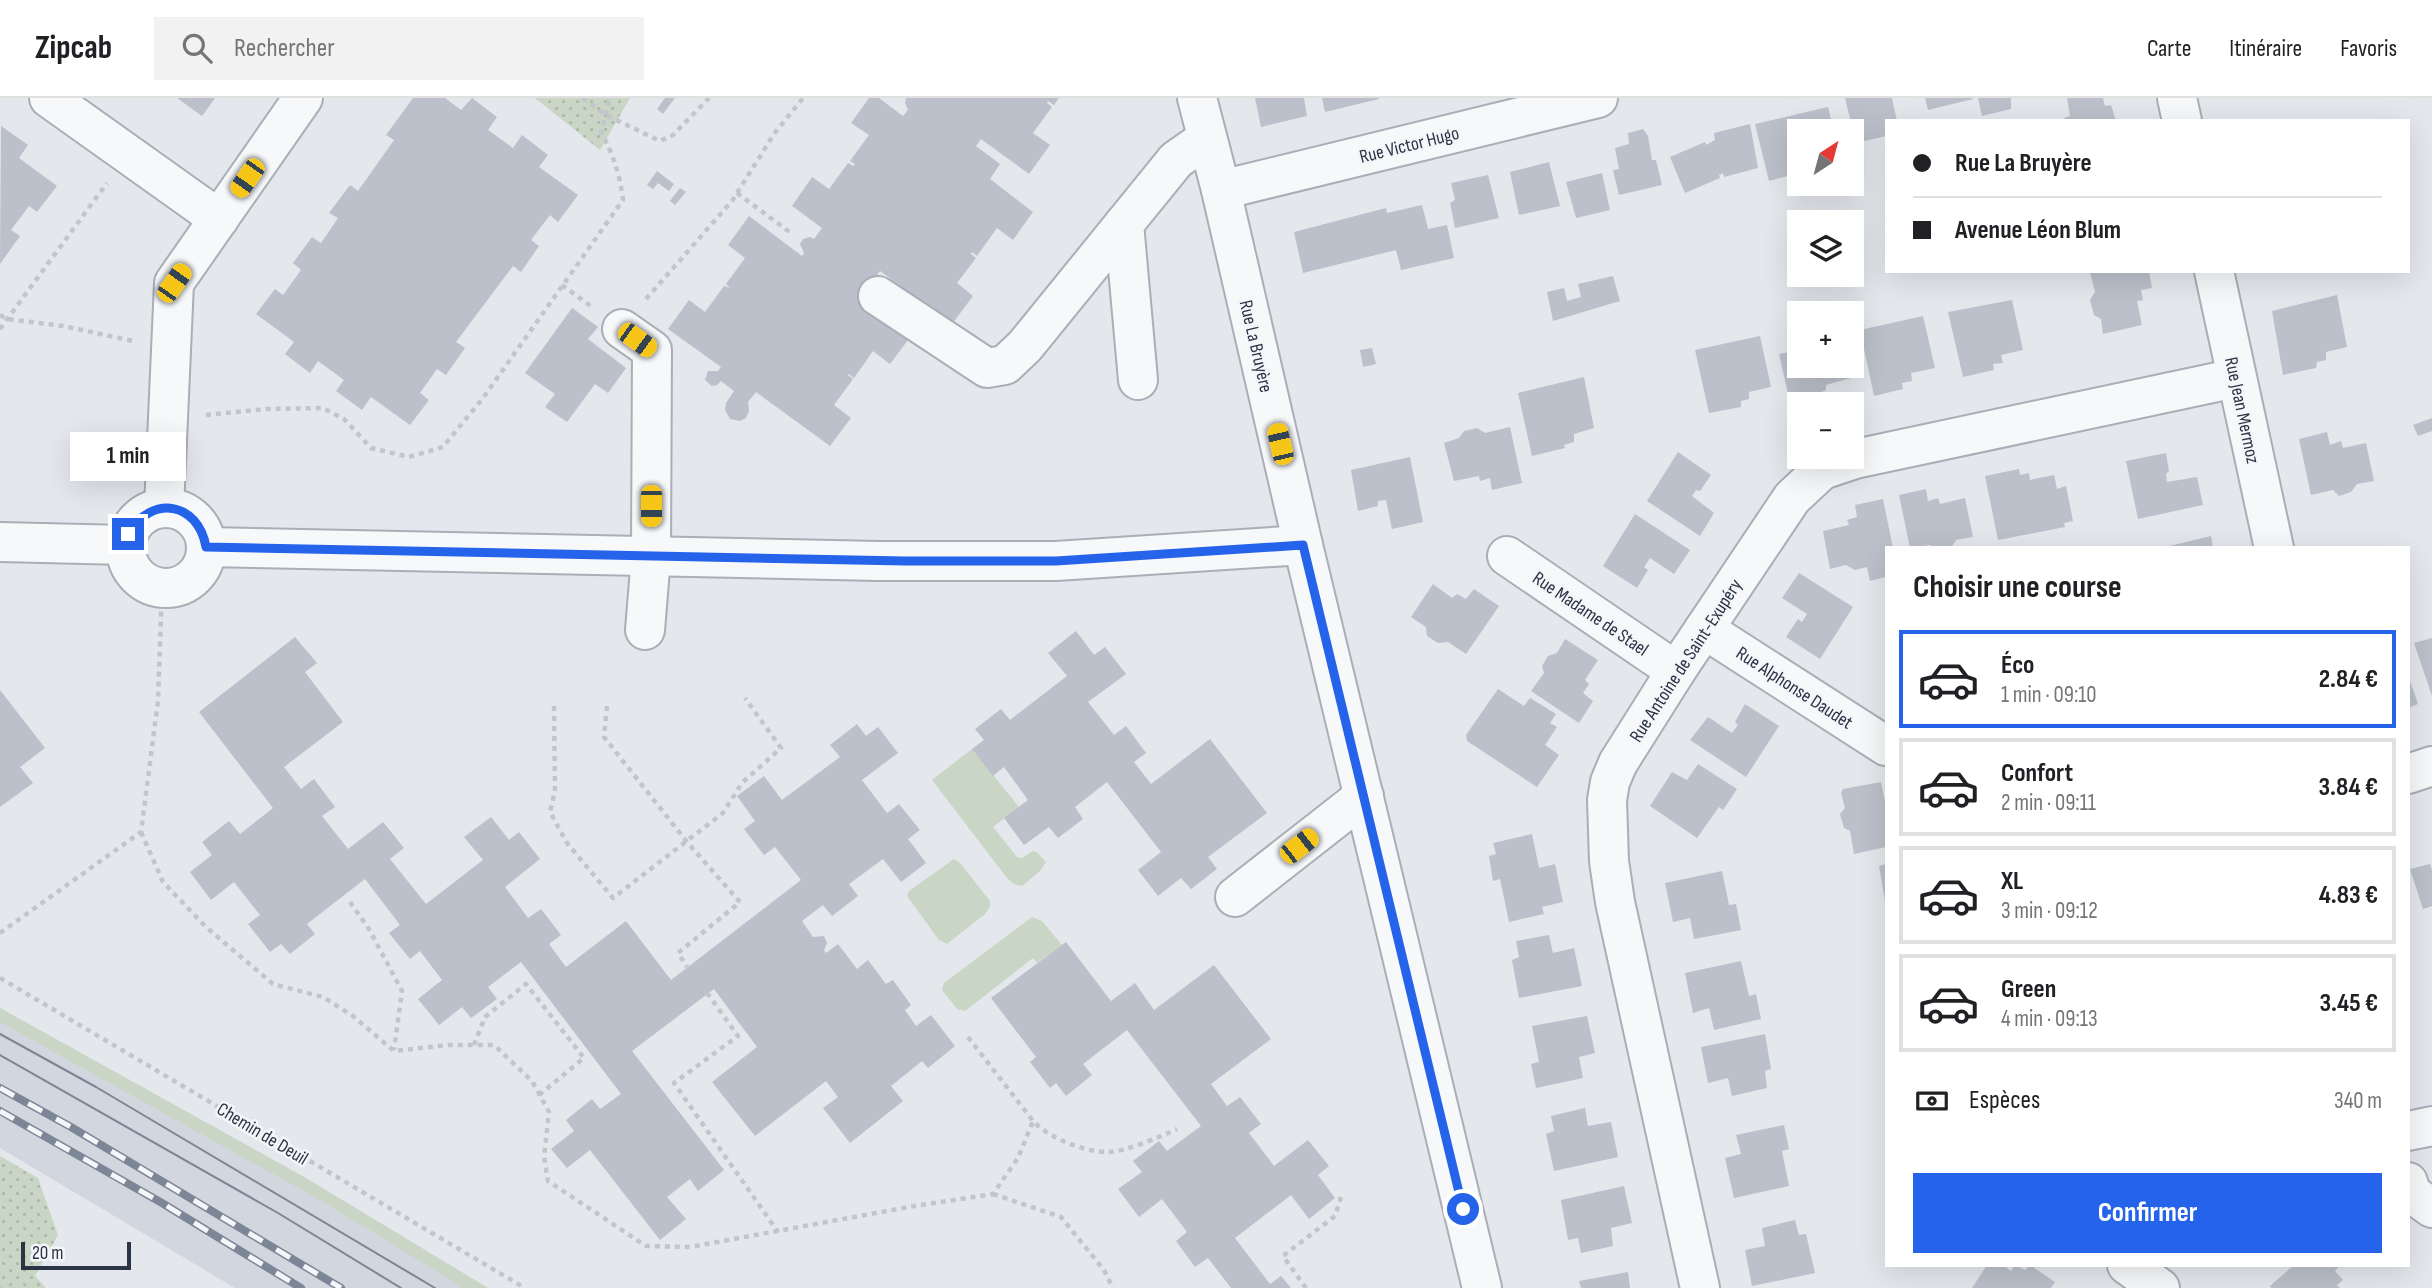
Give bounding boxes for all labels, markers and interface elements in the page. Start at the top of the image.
search box [154,17,644,80]
text: Zipcab [35,28,112,68]
icon: search [178,29,216,67]
text: Rechercher [234,33,335,64]
text: Carte [2147,34,2191,63]
text: Itinéraire [2229,34,2302,63]
text: Favoris [2340,34,2397,63]
north arrow [1787,119,1864,196]
map controls [1787,119,1864,469]
street label: Rue Victor Hugo [1357,122,1462,169]
text: Rue La Bruyère [1955,148,2092,179]
car [227,155,268,201]
button: layers [1787,210,1864,287]
text: Avenue Léon Blum [1955,215,2121,246]
car [154,260,195,306]
street label: Rue La Bruyère [1234,298,1277,395]
button: + [1787,301,1864,378]
car [614,319,661,361]
street label: Rue Jean Mermoz [2219,355,2264,466]
button: − [1787,392,1864,469]
car [1266,421,1295,467]
callout: 1 min [70,432,186,482]
text: 1 min [107,442,149,470]
car [641,485,662,527]
route end [112,518,144,550]
street label: Rue Madame de Stael [1528,567,1653,662]
text: Choisir une course [1913,568,2122,607]
street label: Rue Antoine de Saint-Exupéry [1625,574,1748,747]
street label: Rue Alphonse Daudet [1731,642,1857,735]
icon: car [1917,648,1980,711]
text: Éco [2001,650,2034,681]
text: 2.84 € [2319,664,2378,695]
text: 1 min · 09:10 [2001,681,2097,709]
icon: car [1917,756,1980,819]
text: Confort [2001,758,2073,789]
text: 3.84 € [2318,772,2378,803]
text: 2 min · 09:11 [2001,789,2096,817]
car [1276,825,1323,867]
icon: car [1917,864,1980,927]
text: XL [2001,866,2023,897]
text: 4.83 € [2319,880,2378,911]
text: 3 min · 09:12 [2001,897,2098,925]
icon: car [1917,972,1980,1035]
text: Green [2001,974,2056,1005]
text: 3.45 € [2319,988,2378,1019]
text: 4 min · 09:13 [2001,1005,2098,1033]
icon: cash [1913,1082,1951,1120]
text: Espèces [1969,1085,2040,1116]
text: 340 m [2334,1087,2382,1115]
street label: Chemin de Deuil [212,1098,312,1171]
button: Confirmer [1913,1173,2382,1253]
route start [1447,1193,1479,1225]
scale bar [21,1239,131,1271]
text: 20 m [32,1242,64,1265]

